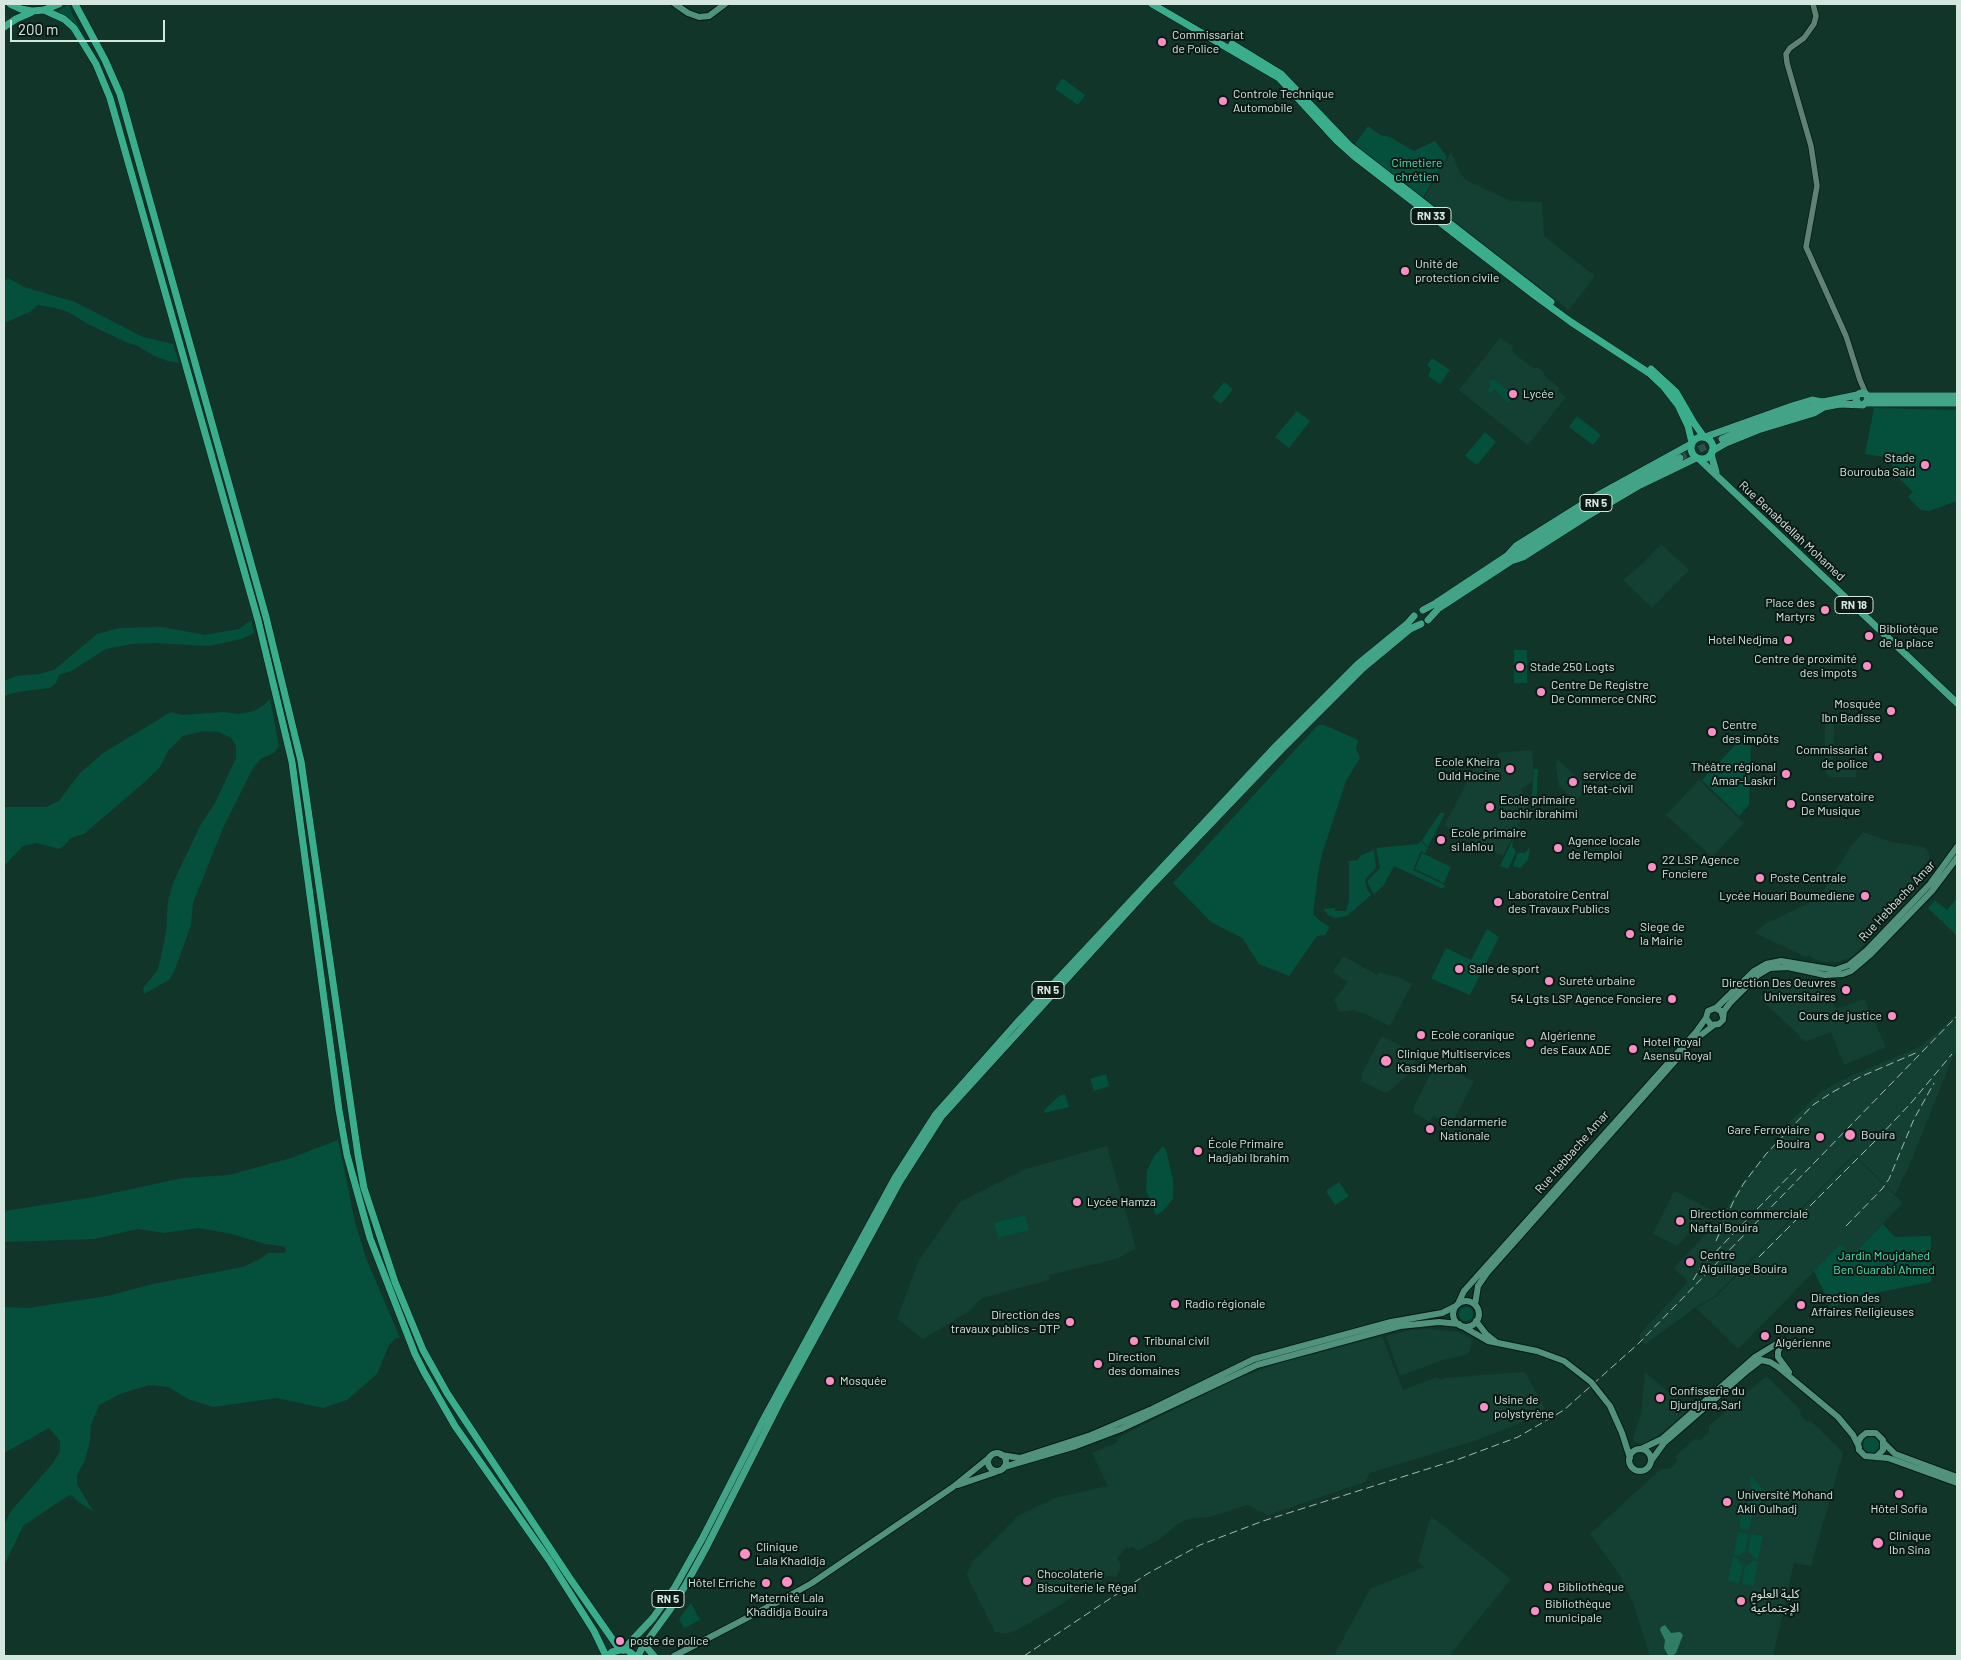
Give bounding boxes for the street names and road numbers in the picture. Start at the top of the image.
road number: RN 33 [1411,208,1451,225]
street label: Rue Benabdellah Mohamed [1736,478,1848,584]
road number: RN 5 [1580,494,1612,512]
road number: RN 18 [1835,596,1873,614]
street label: Rue Hebbache Amar [1856,858,1938,944]
road number: RN 5 [1032,982,1064,998]
street label: Rue Hebbache Amar [1532,1108,1612,1196]
road number: RN 5 [652,1590,684,1608]

